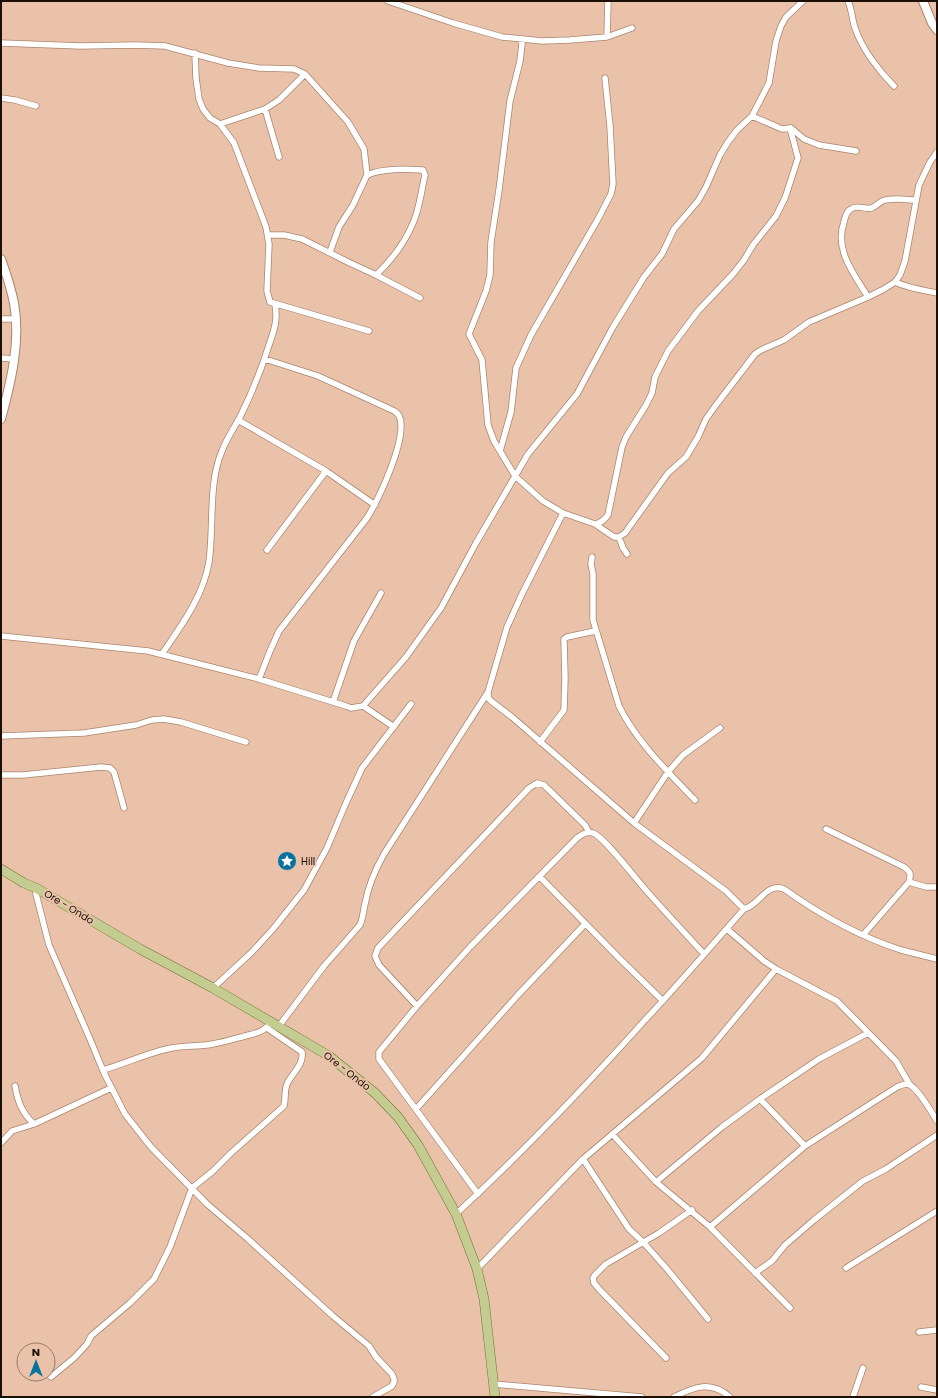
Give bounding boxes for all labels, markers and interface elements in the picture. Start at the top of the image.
place icon: Hill [276,850,298,872]
place label: Hill [301,854,315,869]
street label: Ore - Ondo [41,886,97,928]
street label: Ore - Ondo [320,1048,374,1094]
north arrow [16,1342,56,1382]
text: N [32,1344,40,1360]

